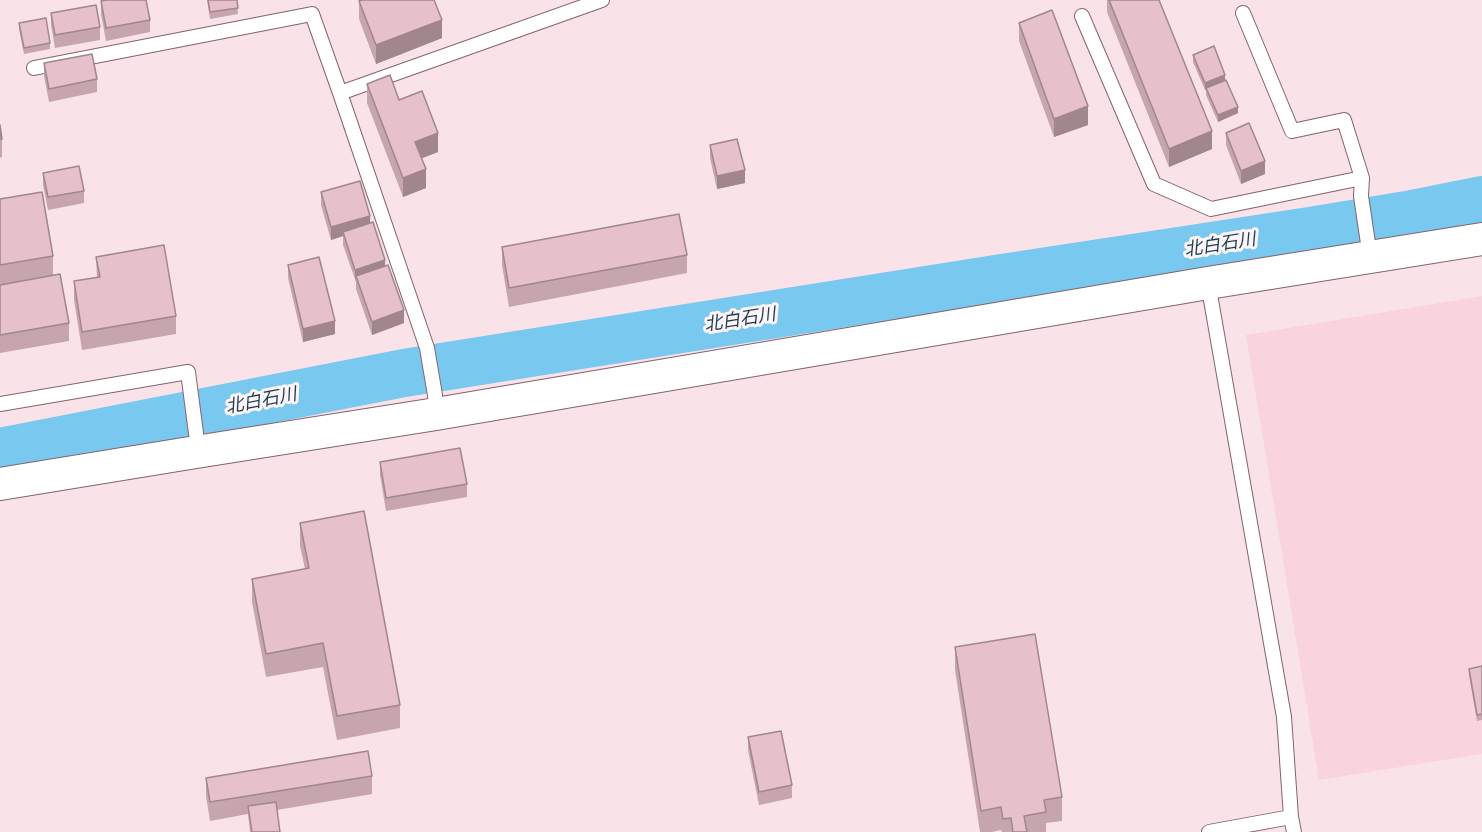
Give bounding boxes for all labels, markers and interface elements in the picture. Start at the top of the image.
water label: 北白石川 [1183,229,1257,261]
water label: 北白石川 [703,304,777,336]
water label: 北白石川 [224,384,298,418]

